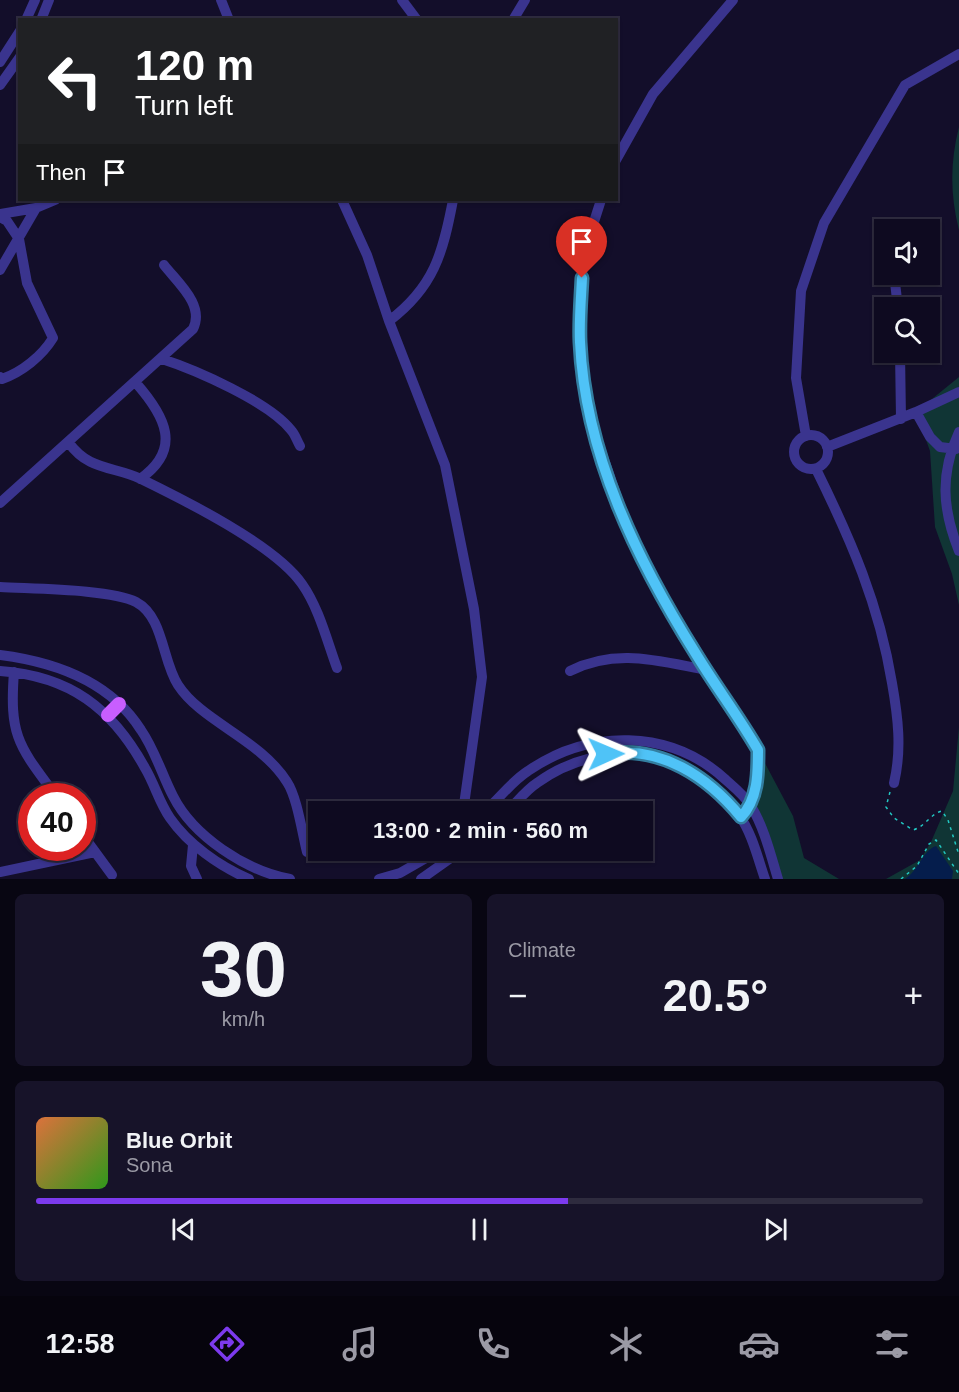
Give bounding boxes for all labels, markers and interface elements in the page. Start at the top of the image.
icon: left [36,42,114,120]
text: 120 m [135,42,254,89]
text: Turn left [135,91,233,121]
icon: arrive [98,156,131,189]
text: Then [36,160,86,185]
pin [556,216,607,278]
map controls [874,219,940,363]
button: sound [874,219,940,285]
icon: arrive [565,225,598,258]
button: search [874,297,940,363]
position arrow [574,722,638,786]
speed limit sign: 40 [18,783,96,861]
text: 13:00 · 2 min · 560 m [373,818,588,843]
text: 30 [200,925,287,1013]
text: Climate [508,939,576,961]
text: 20.5° [663,970,768,1021]
text: − [508,977,527,1014]
text: + [904,977,923,1014]
text: km/h [222,1008,265,1030]
text: Blue Orbit [126,1128,232,1153]
text: Sona [126,1154,173,1176]
icon: previous [167,1213,200,1246]
icon: pause [463,1213,496,1246]
icon: next [759,1213,792,1246]
icon: directions [206,1323,248,1365]
icon: music [339,1323,381,1365]
icon: phone [472,1323,514,1365]
icon: climate [605,1323,647,1365]
icon: car [738,1323,780,1365]
icon: filters [871,1323,913,1365]
text: 12:58 [46,1329,115,1359]

